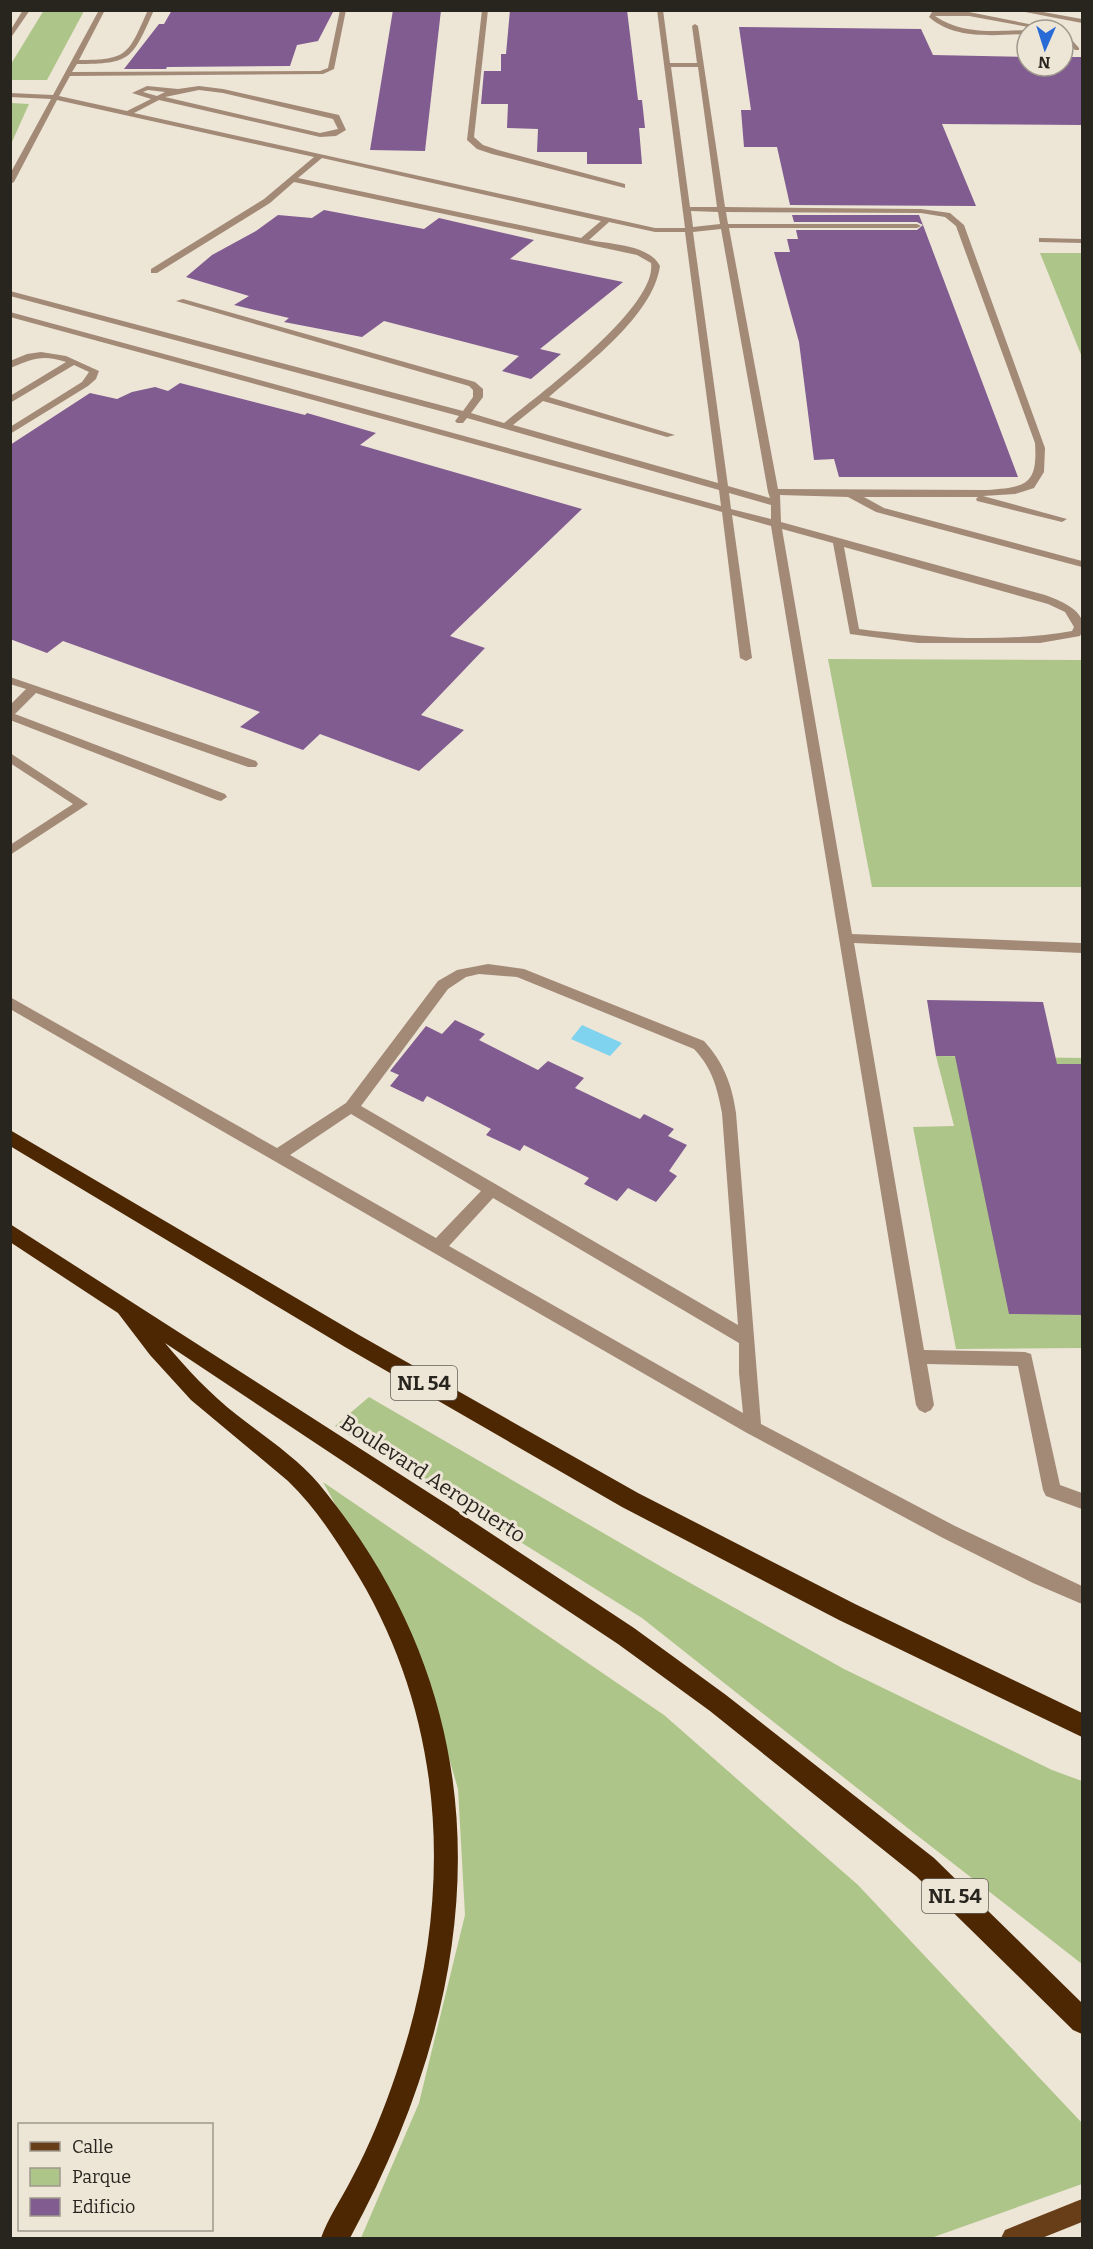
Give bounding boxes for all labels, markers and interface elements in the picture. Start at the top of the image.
north arrow [1015,18,1075,78]
text: N [1038,53,1051,72]
road number: NL 54 [391,1366,457,1400]
street label: Boulevard Aeropuerto [335,1409,531,1549]
road number: NL 54 [922,1879,988,1913]
legend [18,2123,213,2231]
text: Calle [72,2136,113,2158]
text: Parque [72,2166,131,2188]
text: Edificio [72,2196,135,2218]

